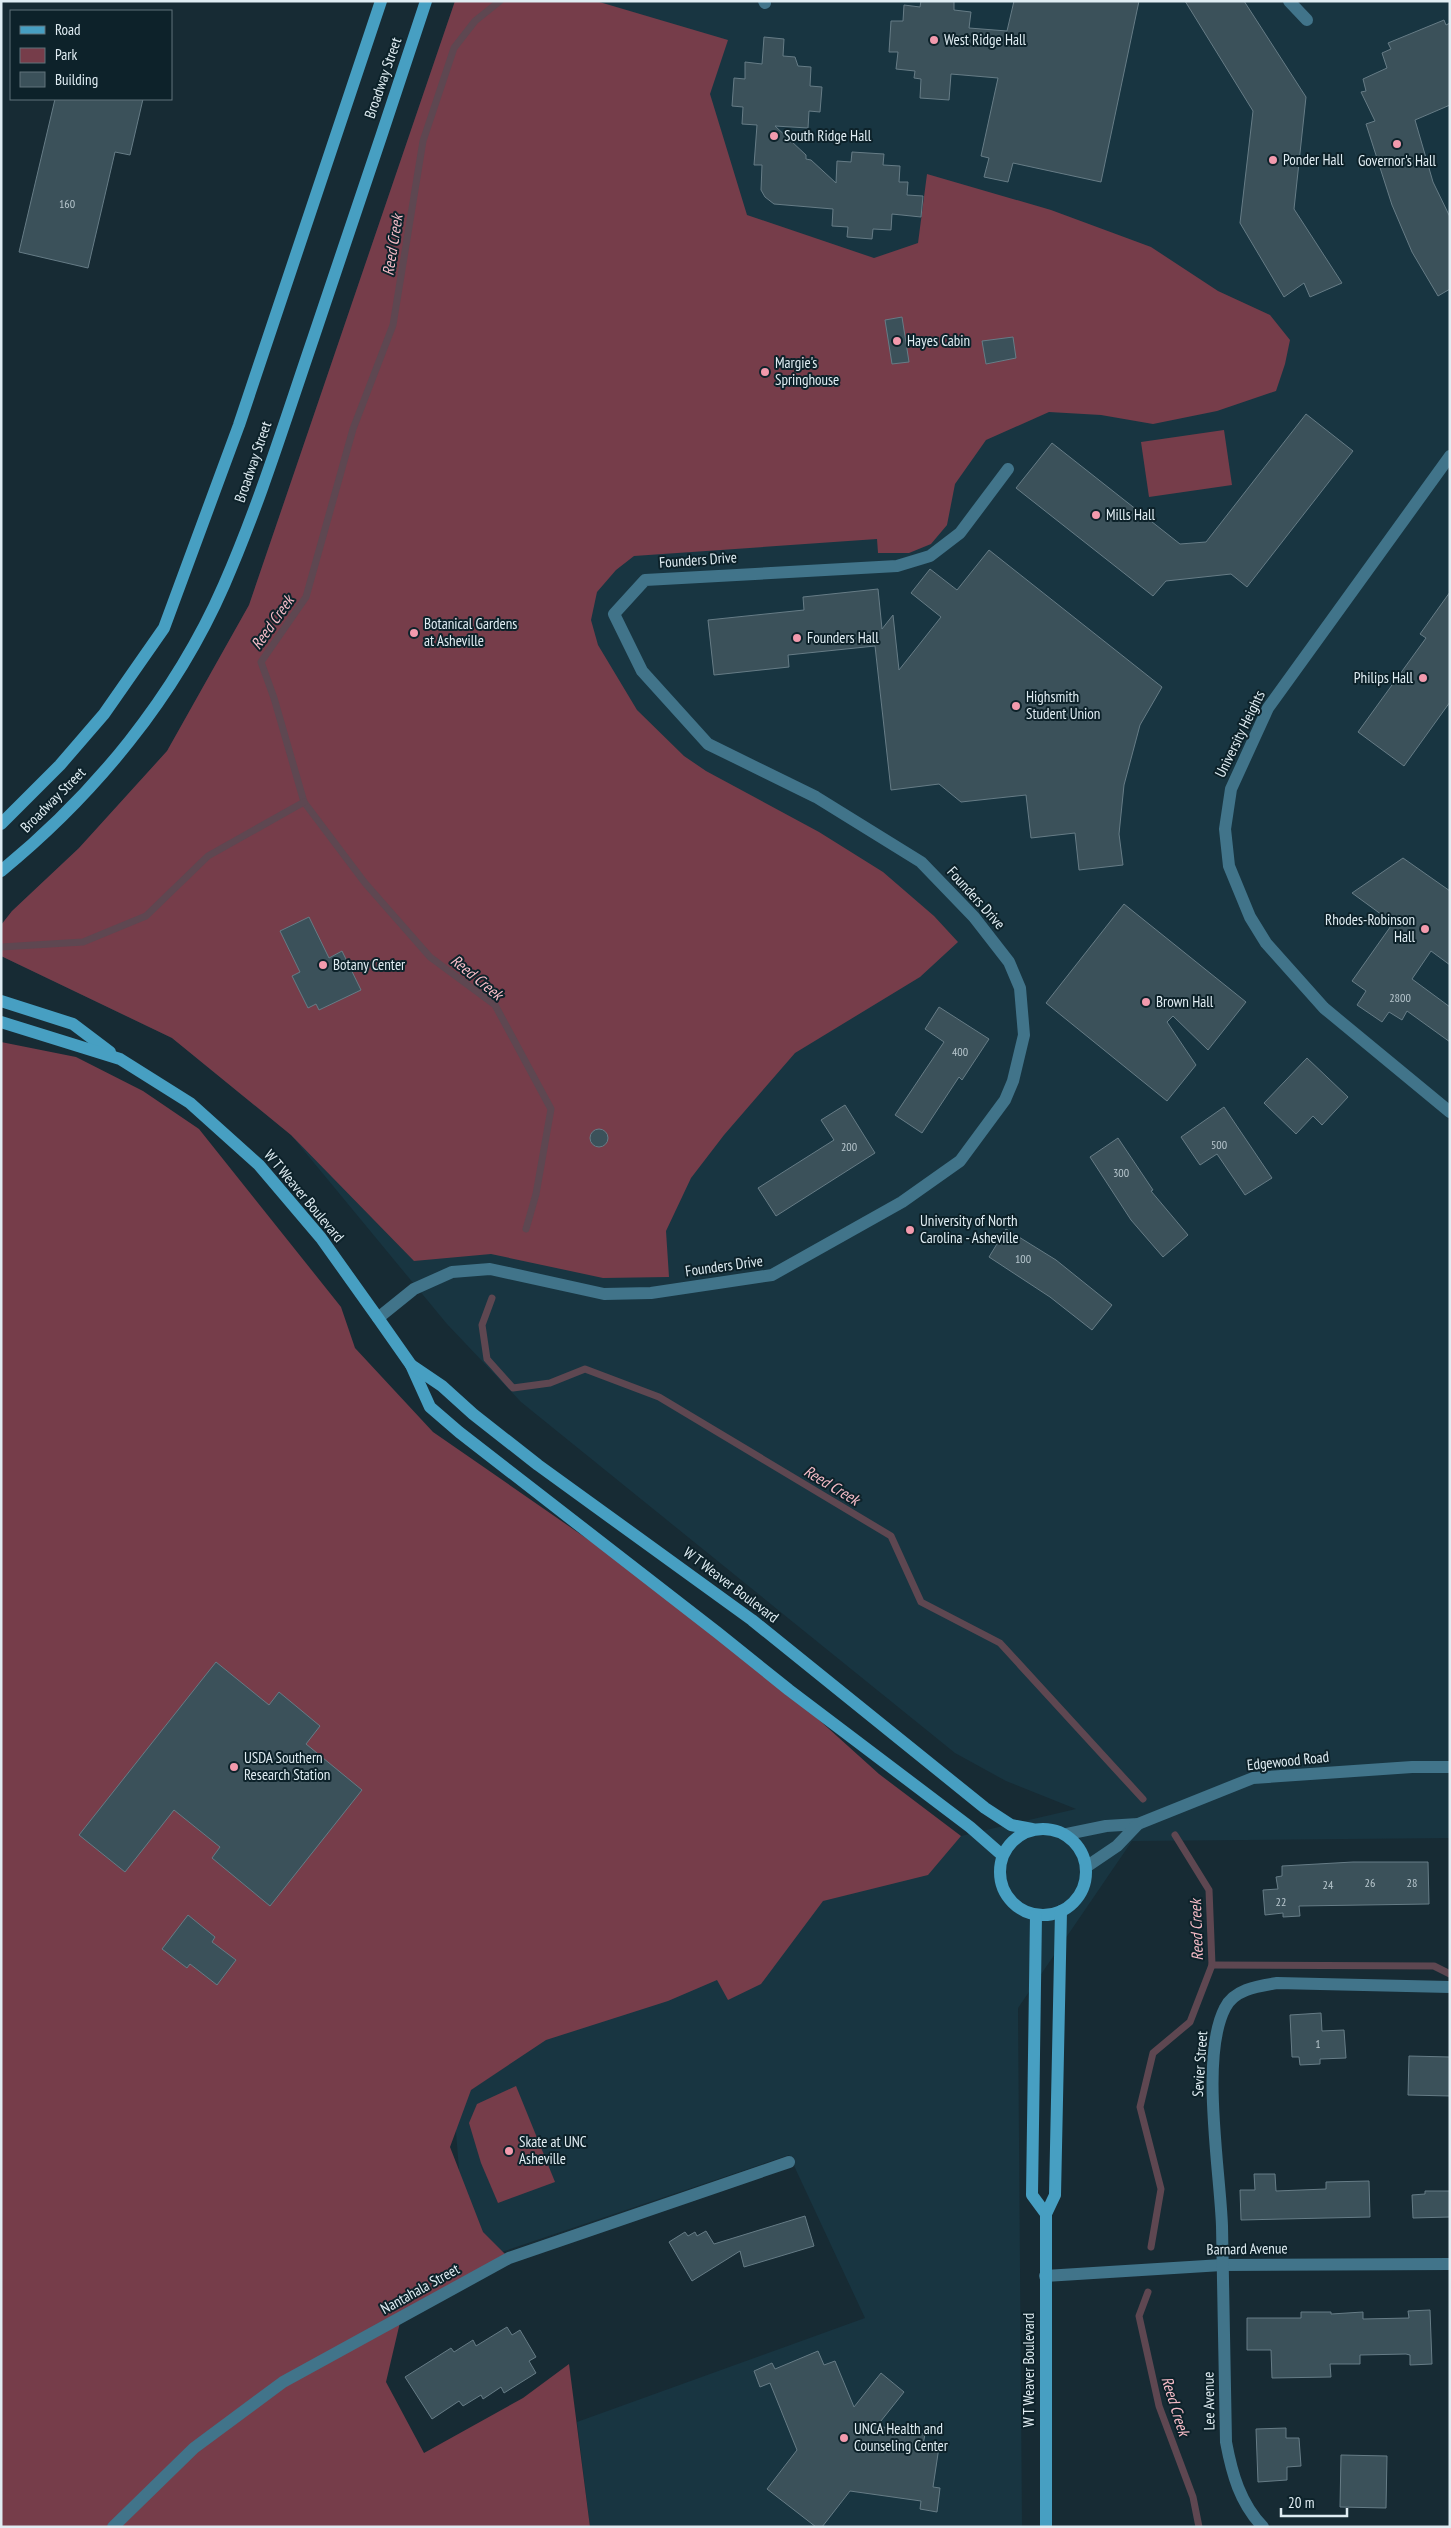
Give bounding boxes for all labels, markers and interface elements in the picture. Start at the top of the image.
legend [10,10,172,100]
text: Road [55,20,81,39]
place label: West Ridge Hall [944,30,1026,49]
marker: West Ridge Hall [928,34,940,46]
street label: Broadway Street [360,35,405,121]
text: Park [55,45,77,64]
text: Building [55,70,98,89]
place label: South Ridge Hall [784,126,872,145]
marker: South Ridge Hall [768,130,780,142]
marker: Governor's Hall [1391,138,1403,150]
place label: Ponder Hall [1283,150,1344,169]
place label: Governor's Hall [1358,151,1437,170]
marker: Ponder Hall [1267,154,1279,166]
house number: 160 [59,196,75,211]
water label: Reed Creek [377,211,407,277]
place label: Hayes Cabin [907,331,970,350]
marker: Hayes Cabin [891,335,903,347]
place label: Margie's Springhouse [775,353,839,389]
marker: Margie's Springhouse [759,366,771,378]
street label: Broadway Street [230,419,275,505]
place label: Mills Hall [1106,505,1156,524]
marker: Mills Hall [1090,509,1102,521]
street label: Founders Drive [658,547,738,572]
water label: Reed Creek [246,590,299,653]
place label: Botanical Gardens at Asheville [424,614,517,650]
marker: Botanical Gardens at Asheville [408,627,420,639]
place label: Founders Hall [807,628,879,647]
marker: Founders Hall [791,632,803,644]
place label: Philips Hall [1354,668,1413,687]
marker: Philips Hall [1417,672,1429,684]
place label: Highsmith Student Union [1026,687,1100,723]
street label: University Heights [1210,687,1269,780]
marker: Highsmith Student Union [1010,700,1022,712]
street label: Broadway Street [16,763,89,836]
street label: Founders Drive [943,862,1010,933]
place label: Rhodes-Robinson Hall [1325,910,1416,946]
marker: Rhodes-Robinson Hall [1419,923,1431,935]
water label: Reed Creek [447,950,508,1005]
place label: Botany Center [333,955,406,974]
marker: Botany Center [317,959,329,971]
house number: 2800 [1389,990,1411,1005]
place label: Brown Hall [1156,992,1214,1011]
marker: Brown Hall [1140,996,1152,1008]
house number: 400 [952,1044,968,1059]
house number: 500 [1211,1137,1227,1152]
house number: 200 [841,1139,857,1154]
street label: W T Weaver Boulevard [260,1146,349,1246]
house number: 300 [1113,1165,1129,1180]
place label: University of North Carolina - Asheville [920,1211,1019,1247]
marker: University of North Carolina - Asheville [904,1224,916,1236]
street label: Founders Drive [684,1251,764,1280]
house number: 100 [1015,1251,1031,1266]
water label: Reed Creek [801,1461,865,1510]
street label: W T Weaver Boulevard [680,1542,783,1627]
street label: Edgewood Road [1246,1747,1330,1774]
place label: USDA Southern Research Station [244,1748,330,1784]
marker: USDA Southern Research Station [228,1761,240,1773]
house number: 26 [1365,1875,1375,1890]
house number: 28 [1407,1875,1417,1890]
house number: 24 [1323,1877,1334,1892]
house number: 22 [1276,1894,1286,1909]
water label: Reed Creek [1185,1897,1207,1961]
street label: Sevier Street [1188,2030,1211,2098]
house number: 1 [1315,2036,1321,2051]
place label: Skate at UNC Asheville [519,2132,587,2168]
marker: Skate at UNC Asheville [503,2145,515,2157]
street label: Barnard Avenue [1206,2238,1288,2259]
street label: Nantahala Street [377,2259,462,2318]
street label: W T Weaver Boulevard [1019,2313,1038,2427]
street label: Lee Avenue [1198,2372,1219,2430]
water label: Reed Creek [1157,2374,1195,2440]
place label: UNCA Health and Counseling Center [854,2419,949,2455]
marker: UNCA Health and Counseling Center [838,2432,850,2444]
scale bar [1281,2486,1347,2518]
text: 20 m [1288,2493,1314,2512]

